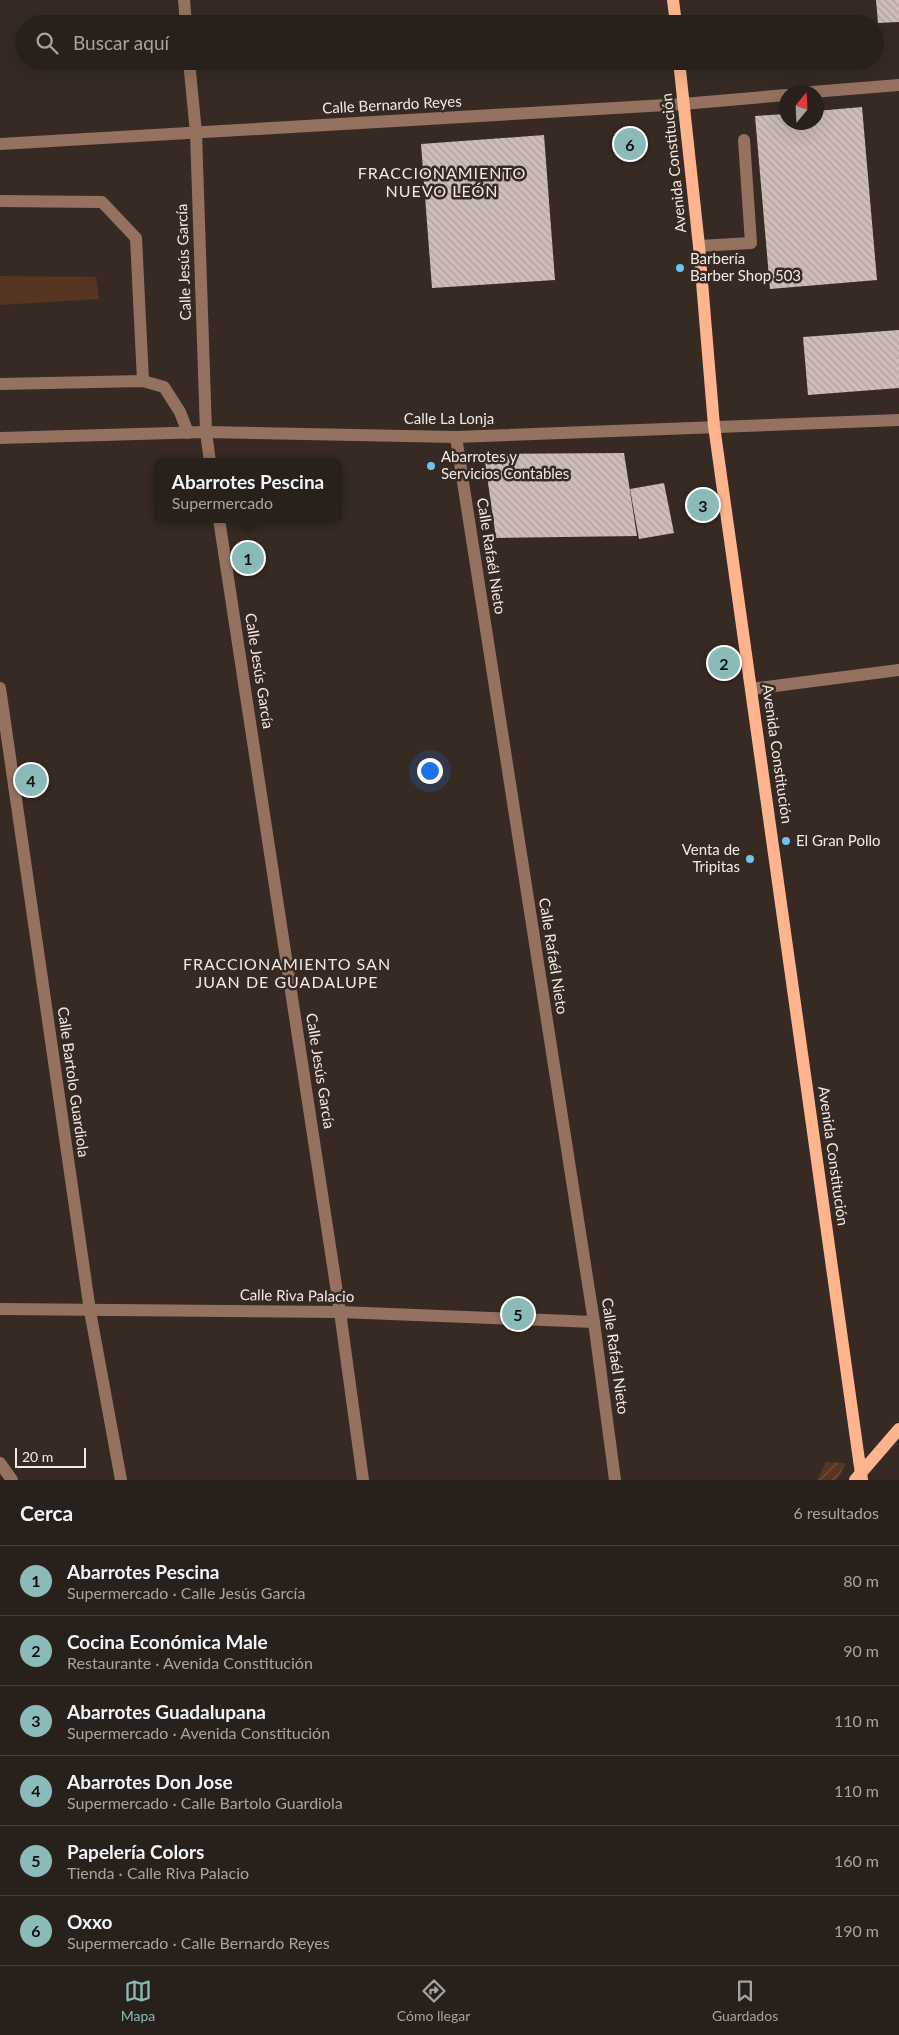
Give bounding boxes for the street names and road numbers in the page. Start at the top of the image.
street label: Calle Bernardo Reyes [322,91,462,117]
street label: Avenida Constitución [657,92,689,234]
street label: Calle Jesús García [172,203,194,321]
street label: Calle La Lonja [404,409,494,427]
street label: Calle Rafaél Nieto [474,496,510,615]
street label: Calle Jesús García [242,612,278,730]
street label: Avenida Constitución [759,683,797,825]
street label: Calle Rafaél Nieto [536,896,572,1015]
street label: Calle Bartolo Guardiola [55,1005,93,1158]
street label: Calle Jesús García [303,1012,339,1130]
street label: Avenida Constitución [815,1085,853,1227]
street label: Calle Riva Palacio [240,1285,354,1305]
street label: Calle Rafaél Nieto [599,1296,633,1415]

